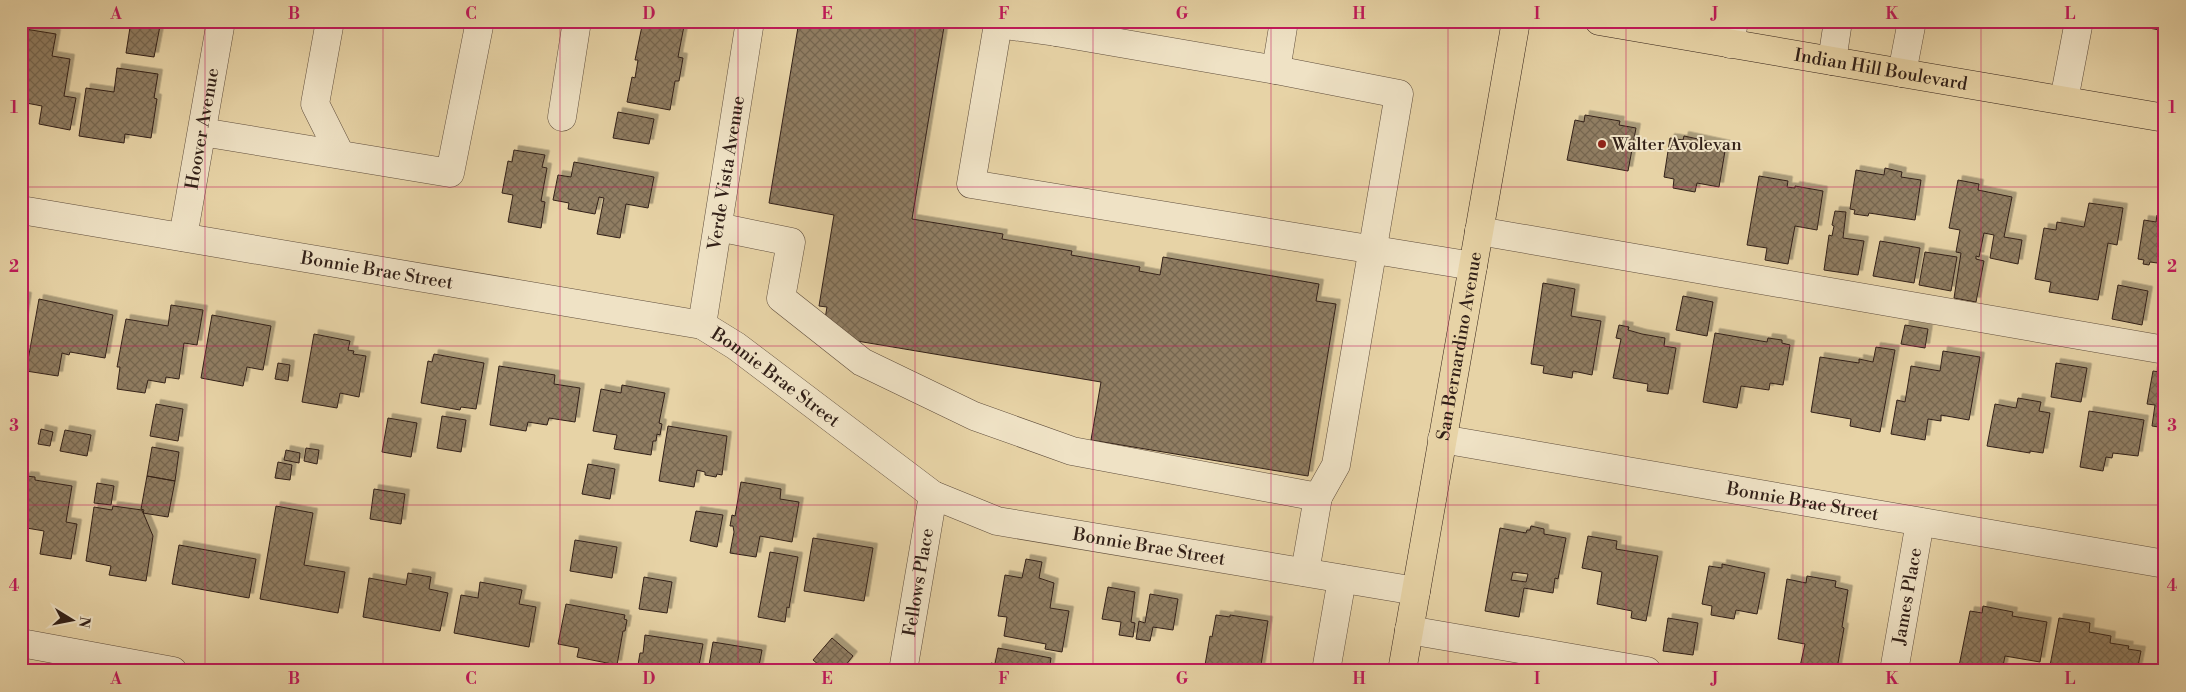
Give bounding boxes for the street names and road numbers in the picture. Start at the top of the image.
street label: Indian Hill Boulevard [1792,44,1970,96]
street label: Hoover Avenue [181,66,225,191]
street label: Verde Vista Avenue [703,94,750,253]
street label: Bonnie Brae Street [298,246,455,295]
street label: San Bernardino Avenue [1432,250,1487,442]
street label: Bonnie Brae Street [706,322,845,433]
street label: Bonnie Brae Street [1724,477,1881,526]
street label: Bonnie Brae Street [1070,523,1228,571]
street label: Fellows Place [898,527,939,638]
street label: James Place [1888,546,1927,648]

